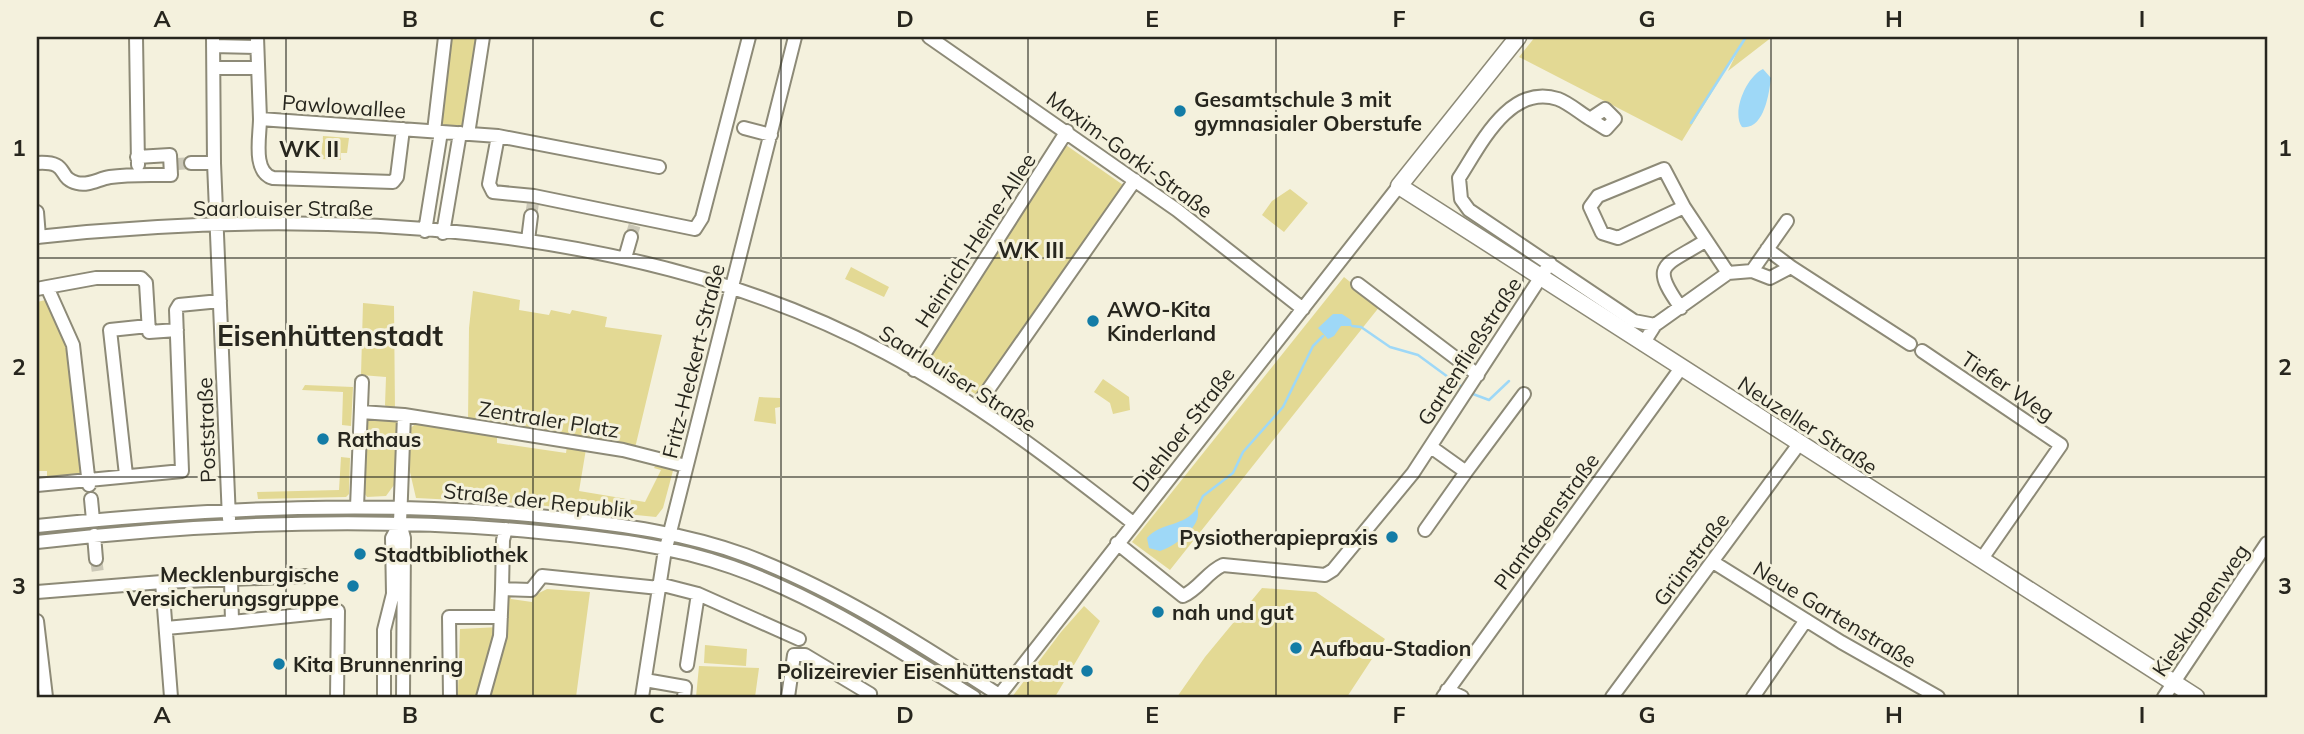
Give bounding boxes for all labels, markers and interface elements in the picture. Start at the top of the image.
text: A [153,4,171,33]
text: B [402,4,418,33]
text: C [649,4,665,33]
text: D [896,4,914,33]
text: E [1145,4,1159,33]
text: F [1392,4,1406,33]
text: G [1638,4,1656,33]
text: H [1885,4,1903,33]
text: I [2139,4,2145,33]
street label: Maxim-Gorki-Straße [1042,85,1218,223]
place label: Gesamtschule 3 mit gymnasialer Oberstufe [1194,86,1422,136]
street label: Pawlowallee [281,89,407,123]
marker: Gesamtschule 3 mit gymnasialer Oberstufe [1172,103,1188,119]
text: 1 [12,133,26,162]
text: 1 [2278,133,2292,162]
district label: WK II [279,134,339,163]
street label: Heinrich-Heine-Allee [909,148,1041,332]
street label: Saarlouiser Straße [193,195,373,221]
district label: WK III [998,235,1065,264]
street label: Fritz-Heckert-Straße [656,261,730,461]
street label: Gartenfließstraße [1411,272,1527,430]
place label: AWO-Kita Kinderland [1107,296,1216,346]
marker: AWO-Kita Kinderland [1085,313,1101,329]
district label: Eisenhüttenstadt [217,318,443,353]
street label: Saarlouiser Straße [875,319,1041,437]
street label: Tiefer Weg [1957,345,2059,427]
text: 2 [12,352,26,381]
text: 2 [2278,352,2292,381]
street label: Diehloer Straße [1126,361,1240,497]
street label: Neuzeller Straße [1733,370,1883,480]
street label: Poststraße [191,377,221,483]
street label: Zentraler Platz [477,395,621,443]
place label: Rathaus [337,426,421,452]
marker: Rathaus [315,431,331,447]
street label: Plantagenstraße [1488,448,1604,594]
street label: Straße der Republik [442,477,636,523]
street label: Grünstraße [1648,507,1734,611]
place label: Pysiotherapiepraxis [1179,524,1378,550]
marker: Pysiotherapiepraxis [1384,529,1400,545]
street label: Kieskuppenweg [2146,539,2254,681]
place label: Stadtbibliothek [374,541,528,567]
marker: Stadtbibliothek [352,546,368,562]
street label: Neue Gartenstraße [1749,555,1921,673]
place label: Mecklenburgische Versicherungsgruppe [125,561,339,611]
text: 3 [12,571,26,600]
text: 3 [2278,571,2292,600]
marker: Mecklenburgische Versicherungsgruppe [345,578,361,594]
place label: nah und gut [1172,599,1294,625]
marker: nah und gut [1150,604,1166,620]
place label: Aufbau-Stadion [1310,635,1471,661]
marker: Aufbau-Stadion [1288,640,1304,656]
place label: Kita Brunnenring [293,651,463,677]
marker: Kita Brunnenring [271,656,287,672]
place label: Polizeirevier Eisenhüttenstadt [777,658,1073,684]
marker: Polizeirevier Eisenhüttenstadt [1079,663,1095,679]
text: A [153,700,171,729]
text: B [402,700,418,729]
text: C [649,700,665,729]
text: D [896,700,914,729]
text: E [1145,700,1159,729]
text: F [1392,700,1406,729]
text: G [1638,700,1656,729]
text: H [1885,700,1903,729]
text: I [2139,700,2145,729]

